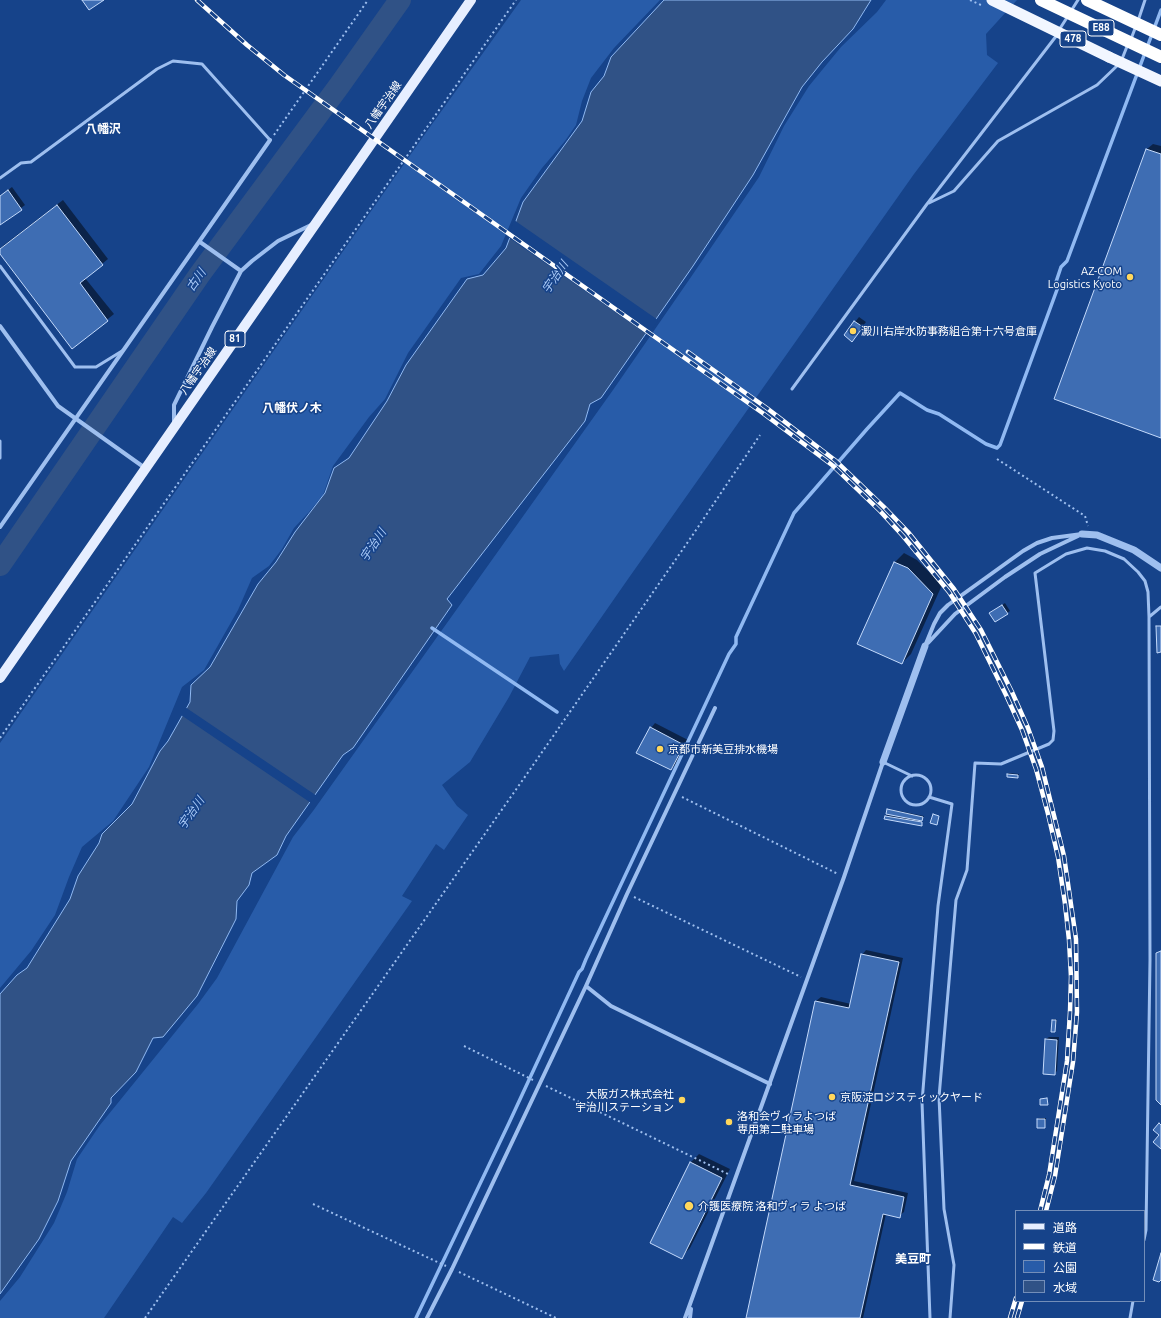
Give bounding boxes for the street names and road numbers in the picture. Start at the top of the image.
road number: E88 [1088,20,1114,36]
road number: 478 [1060,31,1086,47]
street label: 八幡宇治線 [362,79,404,131]
road number: 81 [225,331,245,347]
street label: 八幡宇治線 [177,345,219,397]

